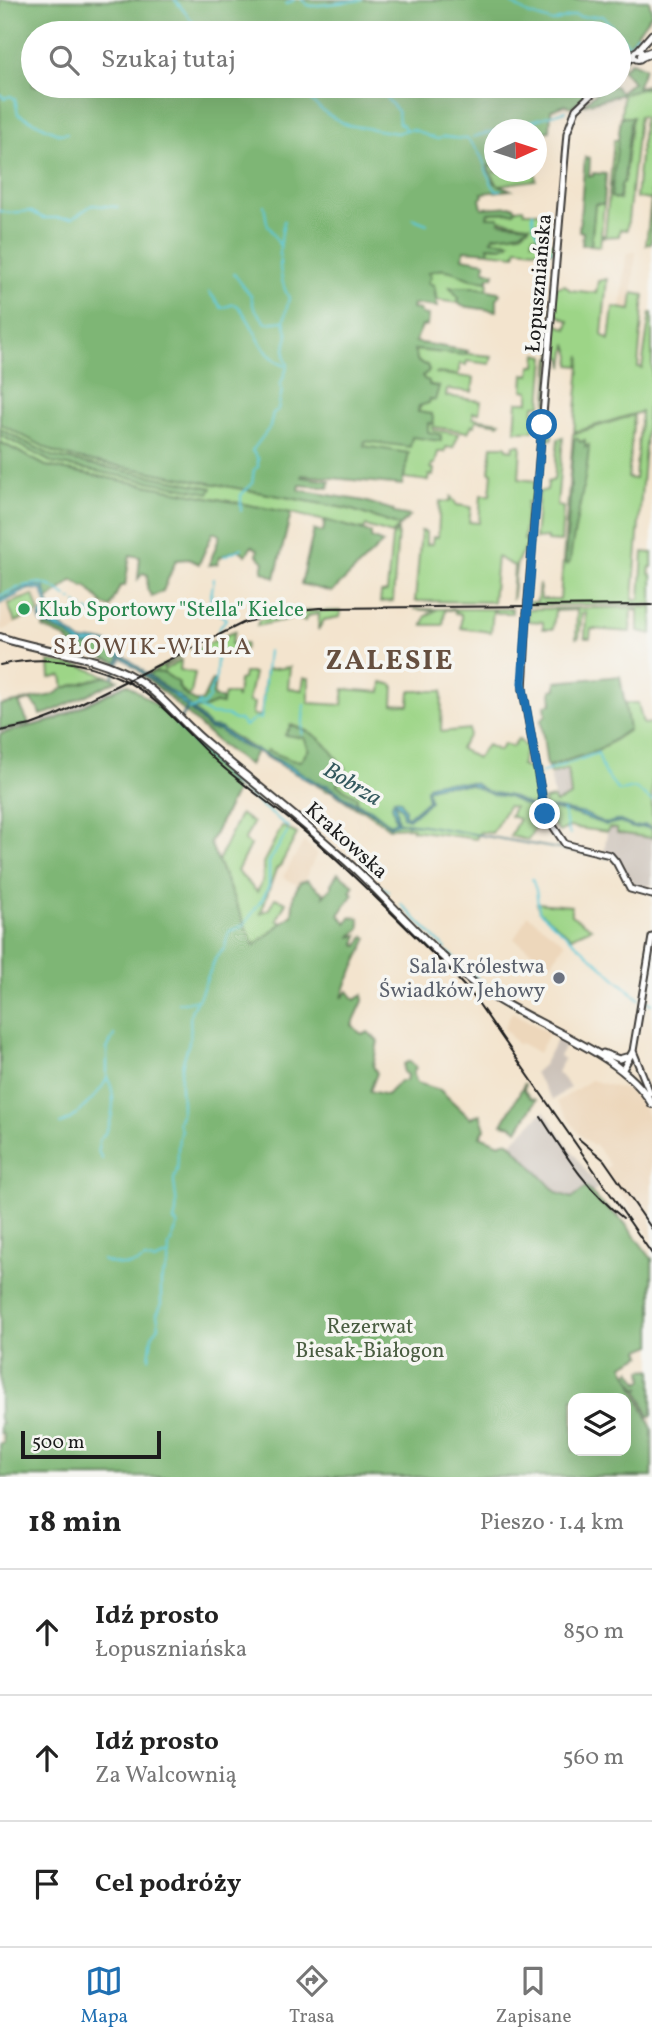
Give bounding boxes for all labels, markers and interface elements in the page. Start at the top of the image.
search box [21,21,631,98]
icon: search [45,41,83,79]
text: Szukaj tutaj [101,42,236,78]
north arrow [484,119,547,182]
street label: Łopuszniańska [519,213,560,354]
route start [526,409,557,440]
place label: Klub Sportowy "Stella" Kielce [38,596,304,625]
marker: Klub Sportowy "Stella" Kielce [16,601,32,617]
district label: SŁOWIK-WILLA [53,631,253,665]
district label: ZALESIE [325,642,455,681]
water label: Bobrza [317,755,387,815]
street label: Krakowska [298,796,394,886]
route end [529,798,560,829]
place label: Sala Królestwa Świadków Jehowy [379,953,546,1006]
marker: Sala Królestwa Świadków Jehowy [551,970,567,986]
park label: Rezerwat Biesak-Białogon [295,1313,445,1366]
map controls [568,1393,631,1456]
button: layers [568,1393,631,1456]
scale bar [21,1428,161,1460]
text: 500 m [32,1430,85,1456]
text: 18 min [28,1502,122,1544]
text: Pieszo · 1.4 km [480,1507,624,1539]
text: Idź prosto [95,1598,219,1634]
icon: ahead [28,1613,66,1651]
text: 850 m [563,1616,624,1648]
text: Łopuszniańska [95,1634,247,1666]
text: Idź prosto [95,1724,219,1760]
icon: ahead [28,1739,66,1777]
text: 560 m [563,1742,624,1774]
text: Za Walcownią [95,1760,237,1792]
icon: arrive [28,1865,66,1903]
text: Cel podróży [95,1866,241,1902]
tab: Mapa [81,1962,128,2030]
tab: Trasa [289,1962,334,2030]
tab: Zapisane [495,1962,571,2030]

